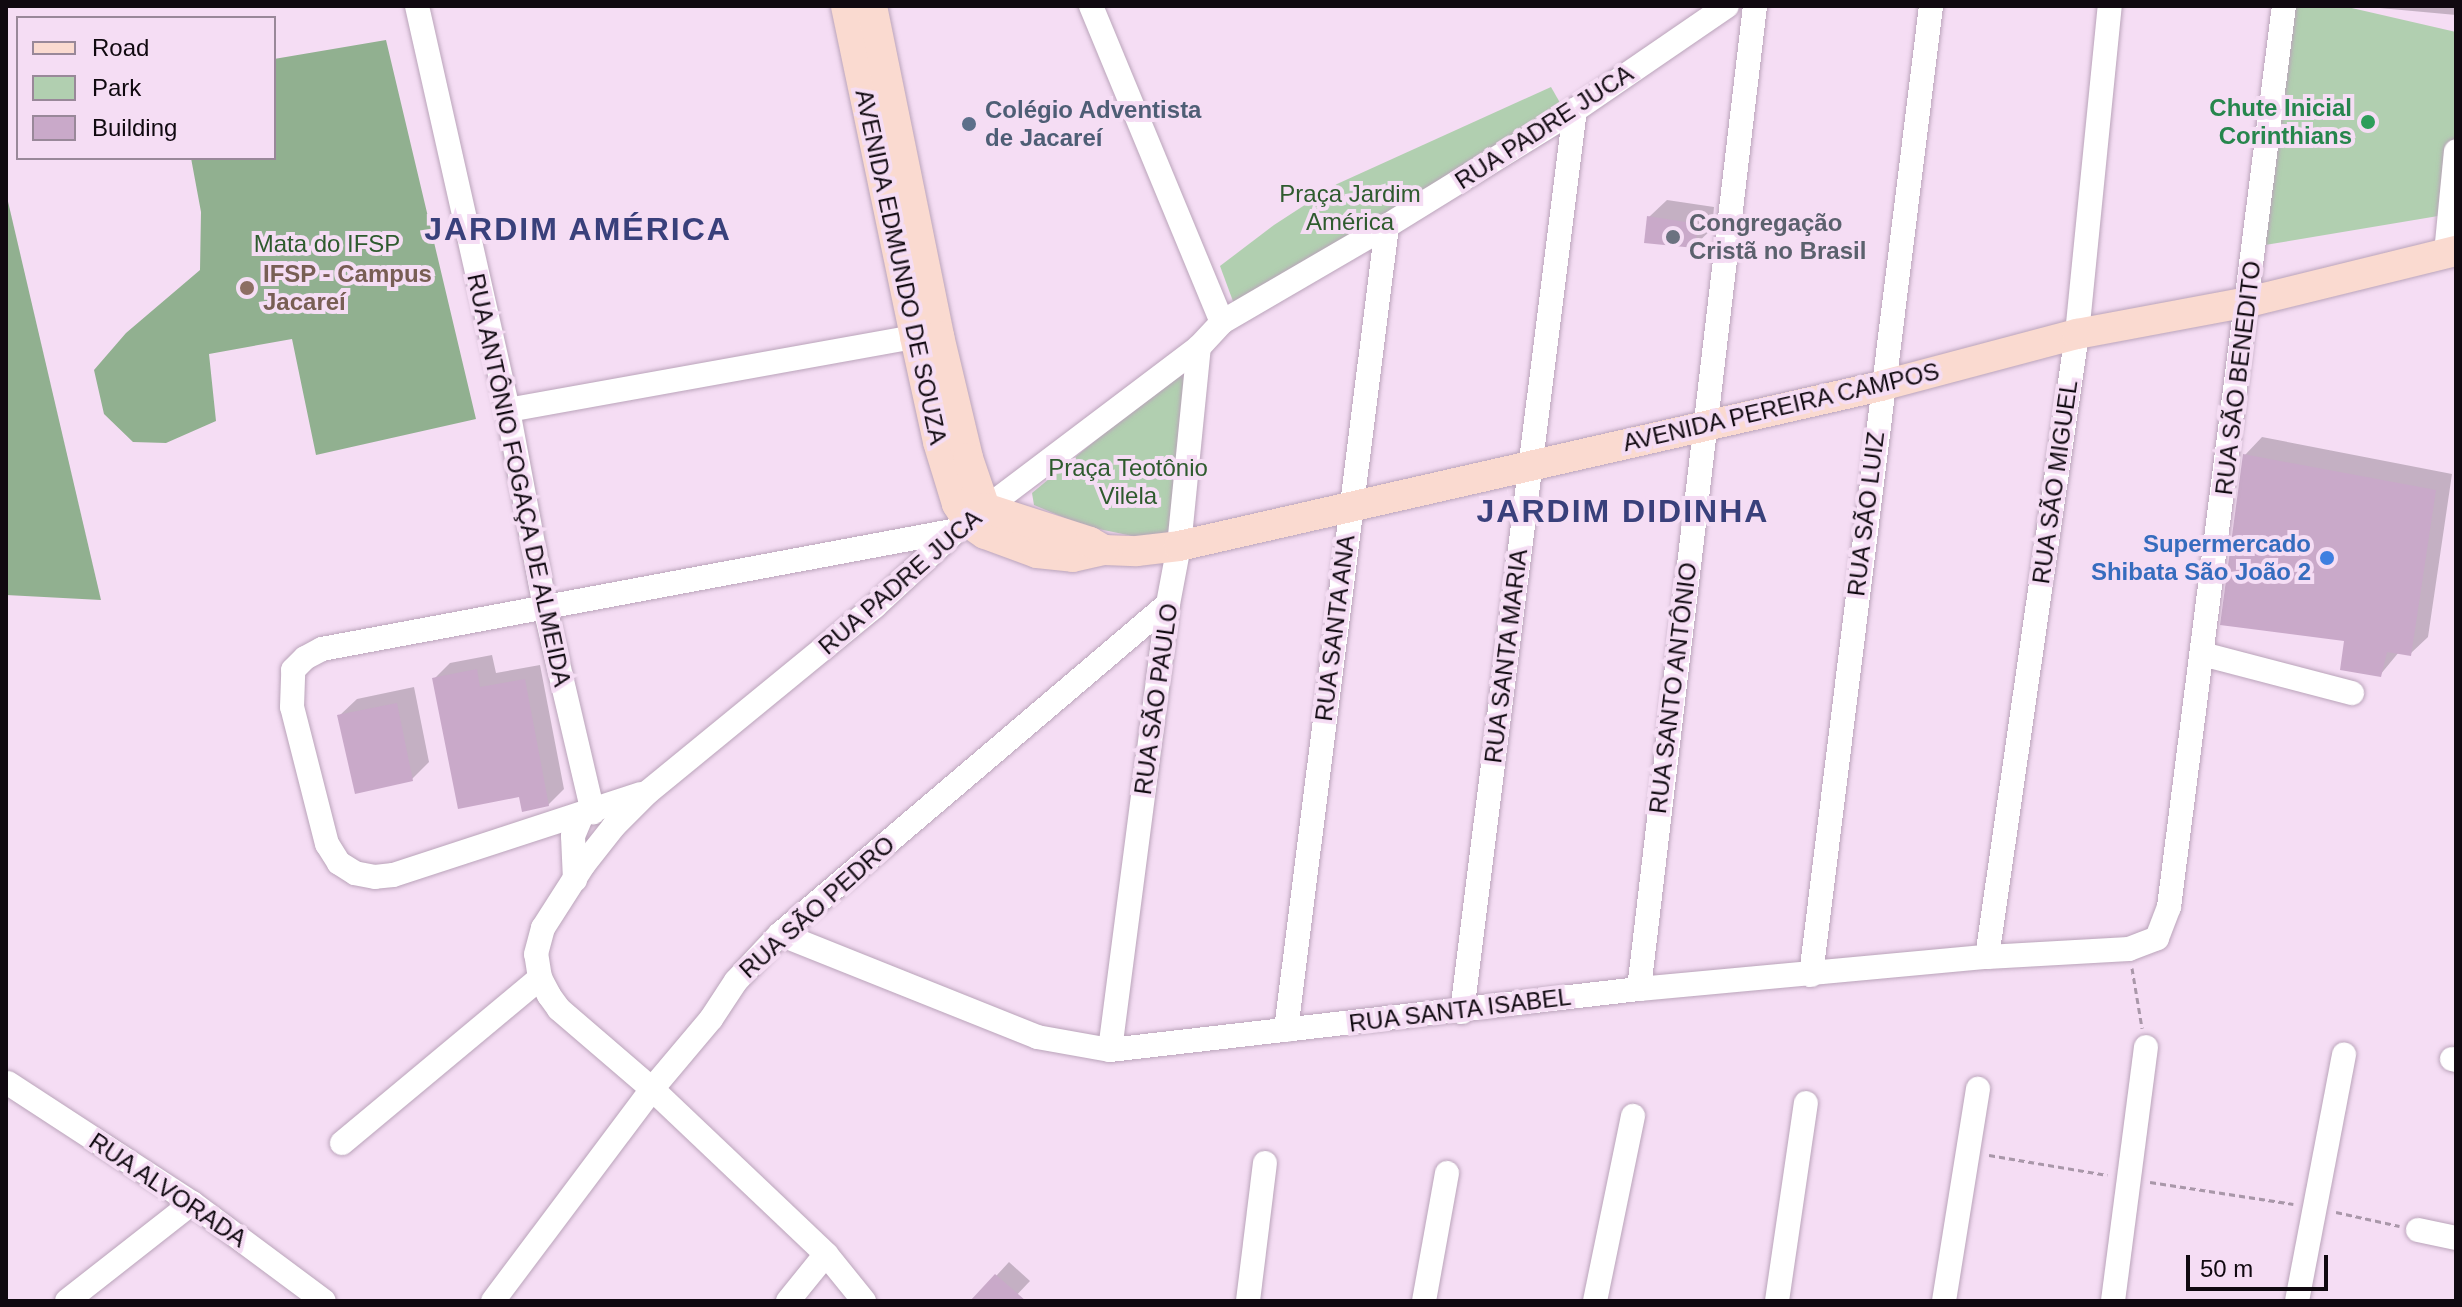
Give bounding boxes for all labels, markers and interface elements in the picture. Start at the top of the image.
legend [16,16,276,160]
text: Road [92,34,149,61]
street label: RUA PADRE JUCA [1449,58,1639,196]
text: Park [92,74,141,101]
street label: AVENIDA EDMUNDO DE SOUZA [849,86,953,448]
place label: Chute Inicial Corinthians [2209,94,2352,150]
place label: Colégio Adventista de Jacareí [985,96,1202,152]
marker: Chute Inicial Corinthians [2359,113,2377,131]
text: Building [92,114,177,141]
marker: Colégio Adventista de Jacareí [960,115,978,133]
park label: Praça Jardim América [1279,180,1421,236]
place label: Congregação Cristã no Brasil [1689,209,1866,265]
district label: JARDIM AMÉRICA [424,210,732,248]
marker: Congregação Cristã no Brasil [1664,228,1682,246]
park label: Mata do IFSP [254,230,400,258]
street label: RUA SÃO BENEDITO [2209,259,2267,497]
place label: IFSP - Campus Jacareí [263,260,432,316]
street label: RUA ANTÔNIO FOGAÇA DE ALMEIDA [461,268,577,692]
marker: IFSP - Campus Jacareí [238,279,256,297]
street label: AVENIDA PEREIRA CAMPOS [1619,356,1943,458]
street label: RUA SÃO MIGUEL [2026,378,2084,586]
street label: RUA SÃO LUIZ [1842,430,1890,598]
park label: Praça Teotônio Vilela [1048,454,1208,510]
district label: JARDIM DIDINHA [1477,492,1769,530]
street label: RUA PADRE JUCA [812,503,988,661]
place label: Supermercado Shibata São João 2 [2091,530,2311,586]
street label: RUA SANTA ANA [1309,531,1361,725]
street label: RUA SANTA MARIA [1478,546,1534,766]
marker: Supermercado Shibata São João 2 [2318,549,2336,567]
street label: RUA SANTO ANTÔNIO [1643,559,1703,817]
street label: RUA SÃO PAULO [1128,601,1184,797]
street label: RUA SÃO PEDRO [733,829,901,985]
street label: RUA SANTA ISABEL [1346,982,1574,1038]
street label: RUA ALVORADA [83,1126,253,1254]
scale bar [2190,1239,2332,1289]
text: 50 m [2200,1255,2253,1282]

